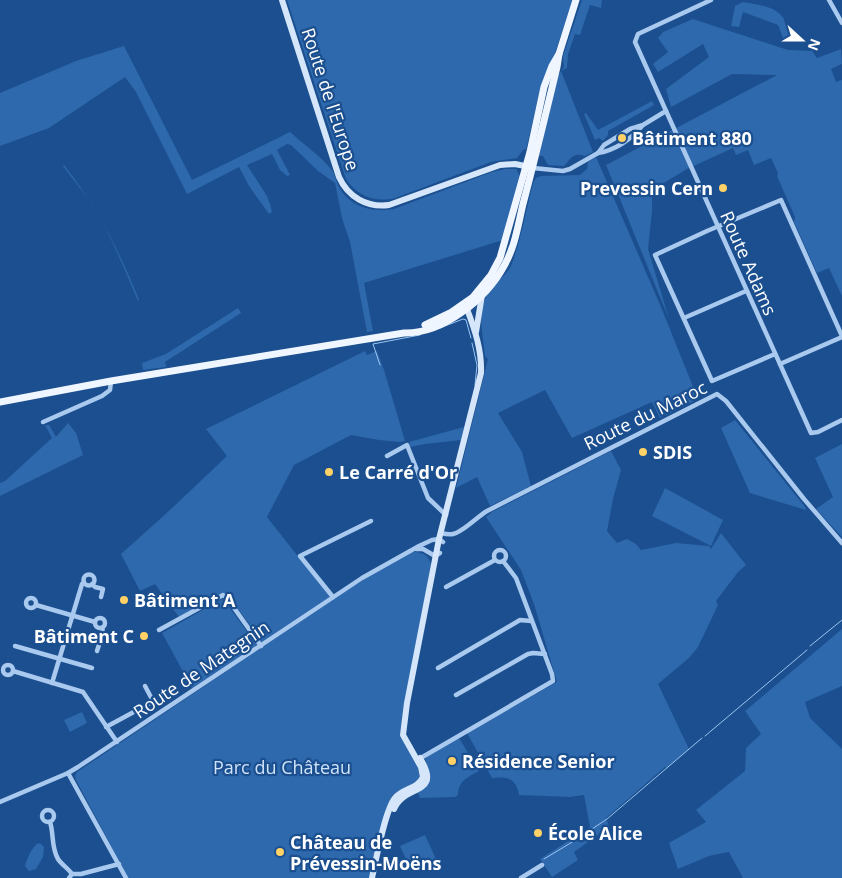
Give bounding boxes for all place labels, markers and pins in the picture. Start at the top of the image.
place label: Bâtiment 880 [632,126,752,150]
marker: Bâtiment 880 [616,132,628,144]
place label: Prevessin Cern [580,176,713,200]
marker: Prevessin Cern [717,182,729,194]
place label: SDIS [653,440,692,464]
marker: SDIS [637,446,649,458]
place label: Le Carré d'Or [339,460,457,484]
marker: Le Carré d'Or [323,466,335,478]
place label: Bâtiment A [134,588,236,612]
marker: Bâtiment A [118,594,130,606]
place label: Bâtiment C [34,624,134,648]
marker: Bâtiment C [138,630,150,642]
place label: Résidence Senior [462,749,615,773]
marker: Résidence Senior [446,755,458,767]
place label: École Alice [548,821,643,845]
marker: École Alice [532,827,544,839]
place label: Château de Prévessin-Moëns [290,830,442,875]
marker: Château de Prévessin-Moëns [274,846,286,858]

